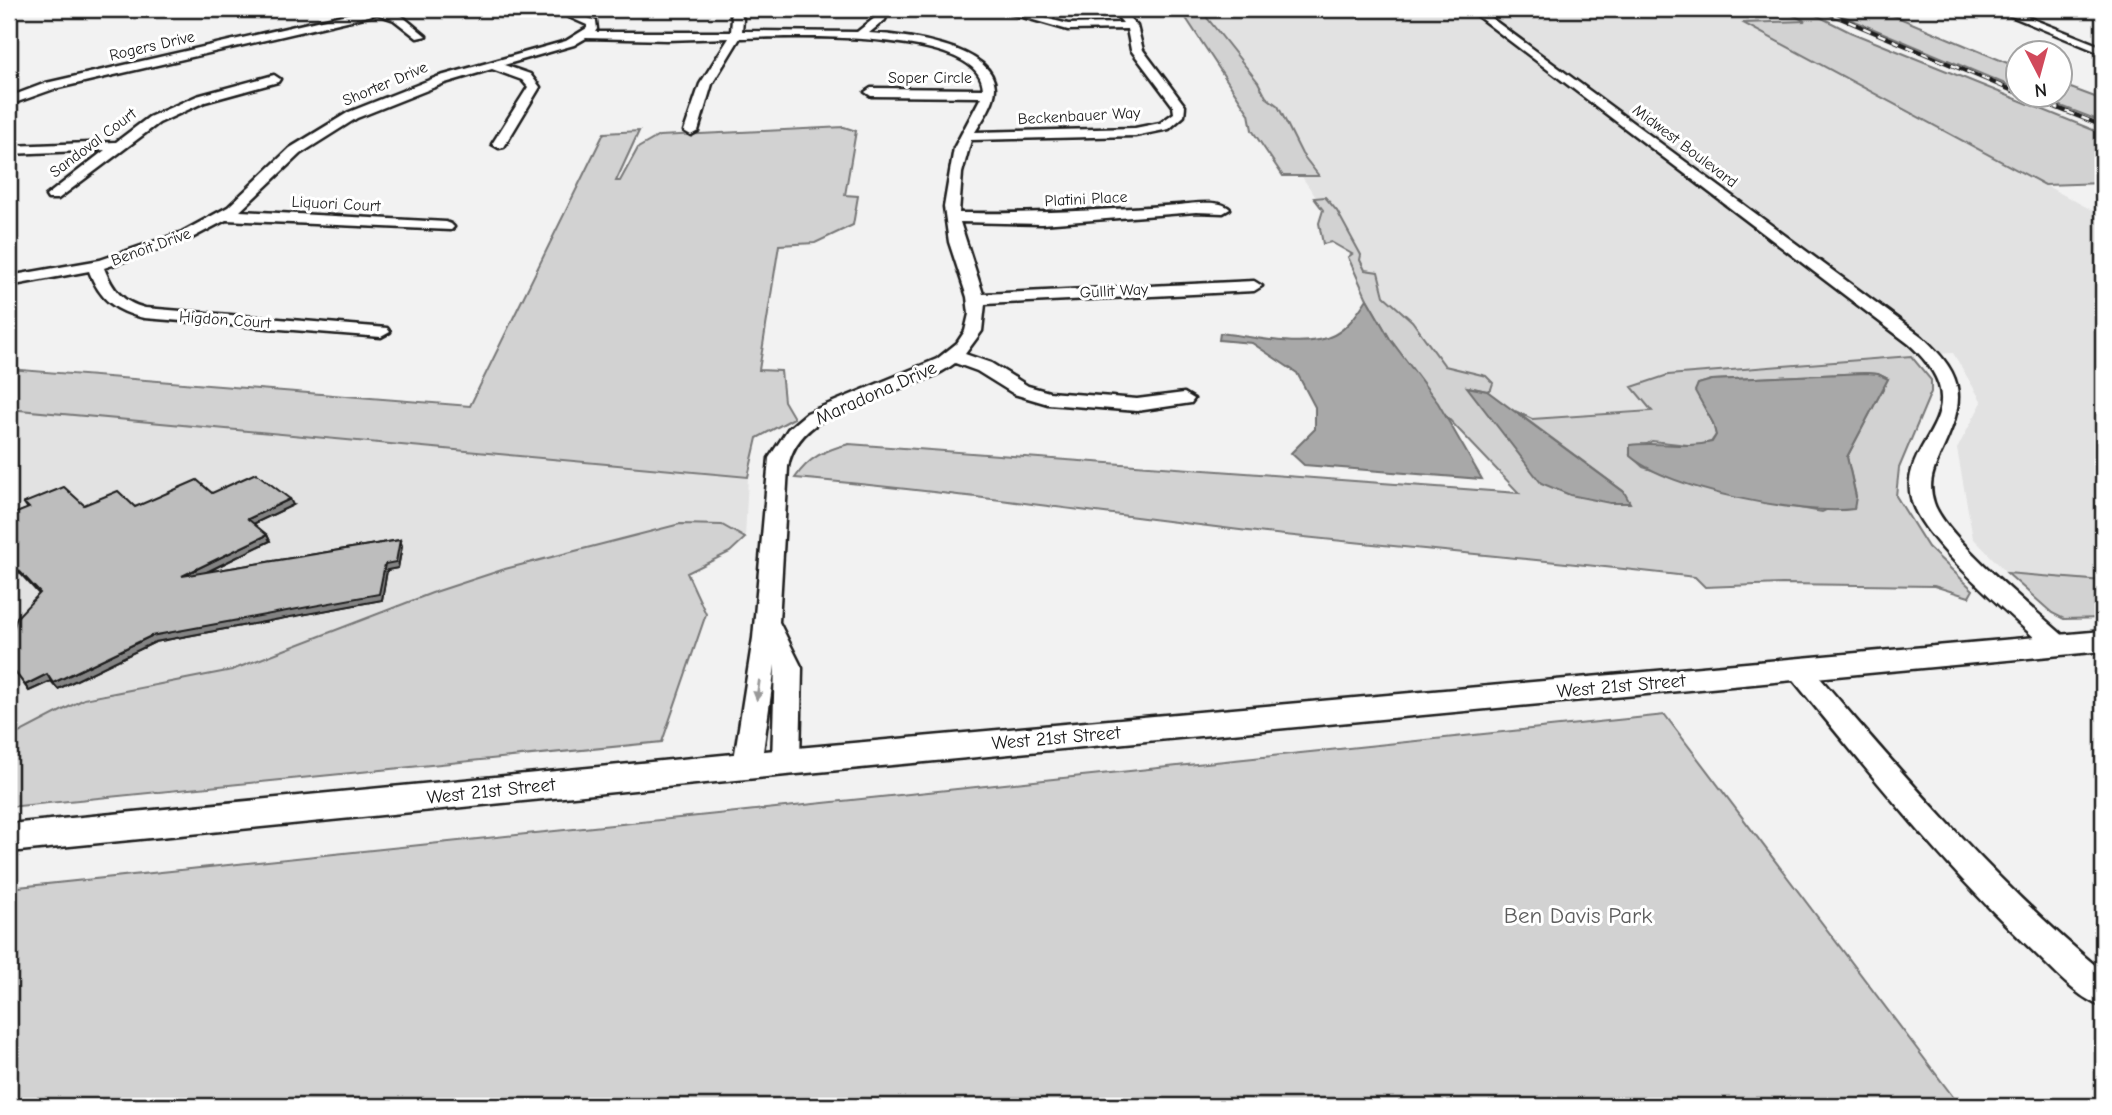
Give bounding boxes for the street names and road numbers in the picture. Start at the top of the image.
street label: Rogers Drive [108,27,196,65]
street label: Shorter Drive [340,58,430,110]
street label: Soper Circle [888,69,972,87]
street label: Midwest Boulevard [1629,101,1741,191]
street label: Sandoval Court [46,104,140,181]
street label: Beckenbauer Way [1017,104,1142,128]
street label: Platini Place [1044,188,1128,210]
street label: Liquori Court [291,193,381,215]
street label: Benoit Drive [109,224,193,270]
street label: Gullit Way [1079,280,1149,302]
street label: Higdon Court [178,308,272,332]
street label: Maradona Drive [812,356,940,430]
street label: West 21st Street [1556,669,1687,703]
street label: West 21st Street [991,721,1122,755]
street label: West 21st Street [426,773,557,809]

